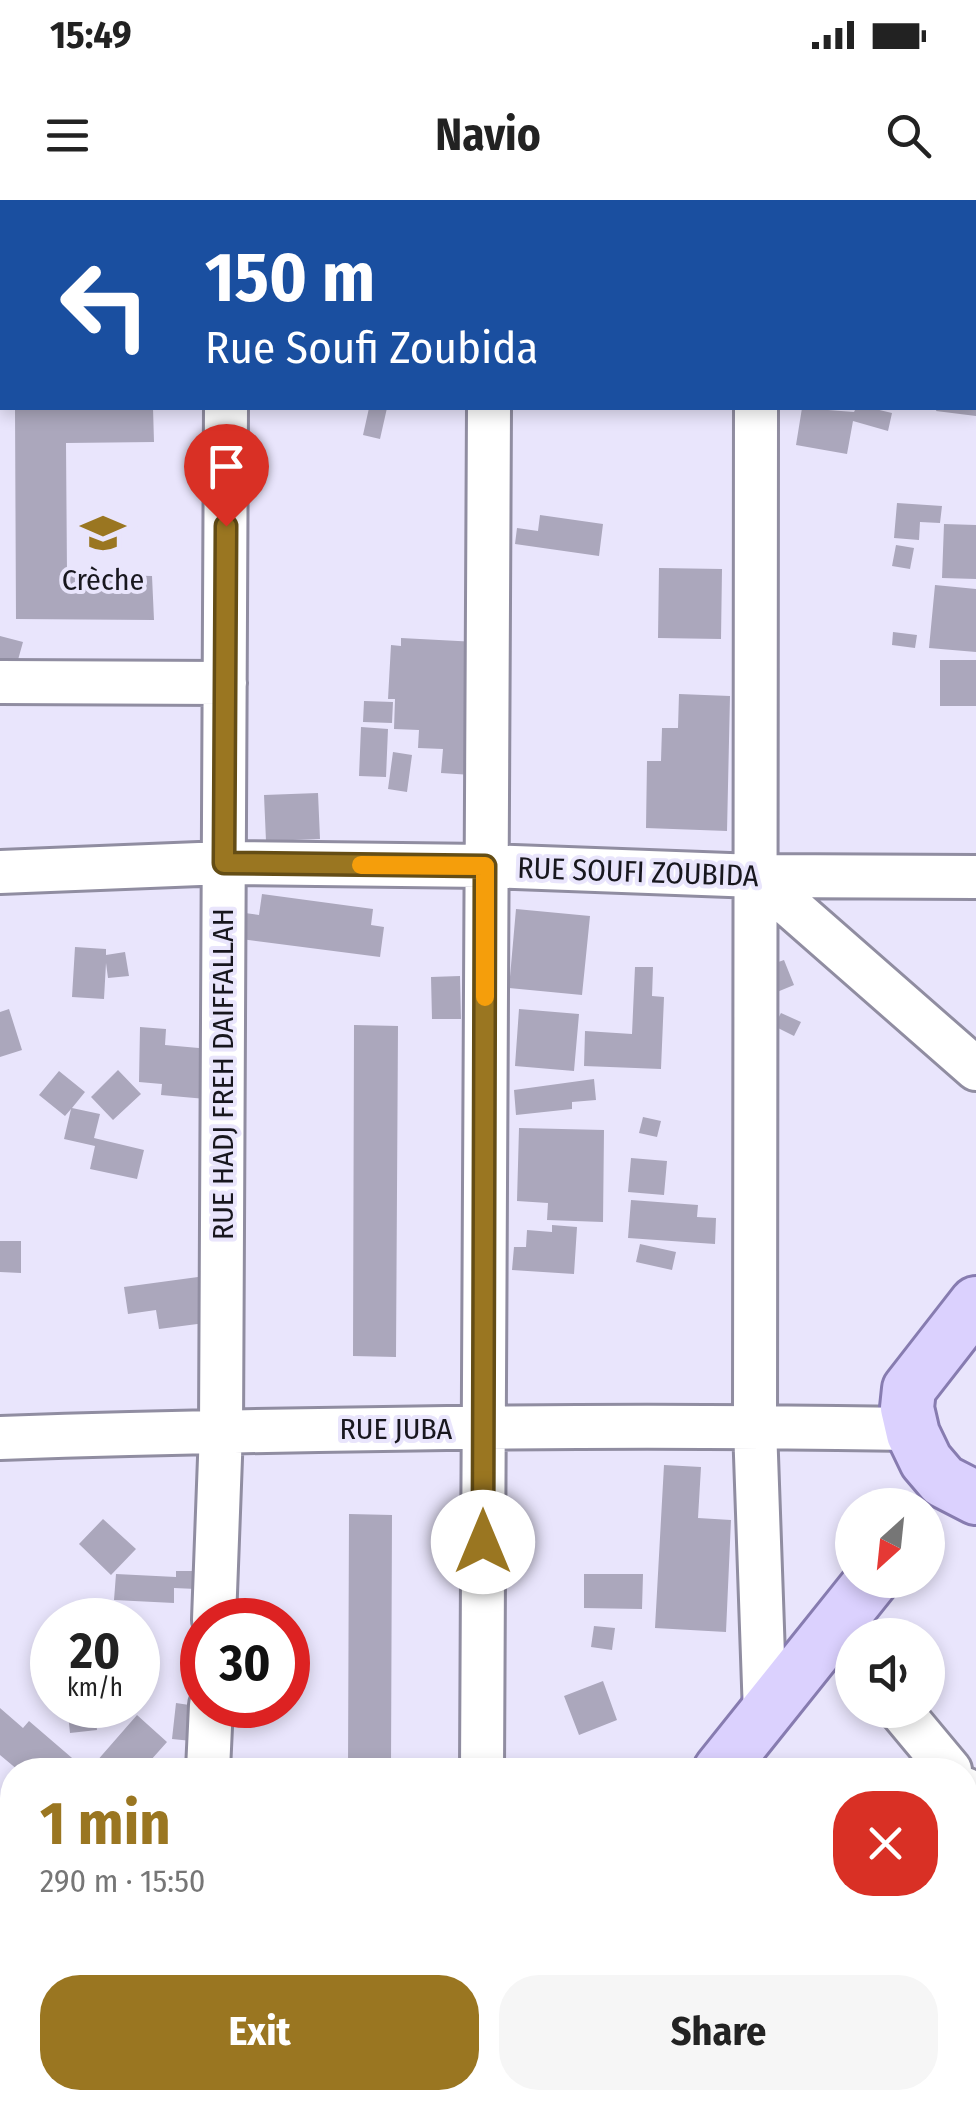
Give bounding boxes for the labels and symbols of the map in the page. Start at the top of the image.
pin [184,424,269,527]
school or university icon: Crèche [79,509,127,557]
place label: Crèche [62,562,144,598]
street label: RUE SOUFI ZOUBIDA [517,850,759,894]
street label: RUE HADJ FREH DAIFFALLAH [205,908,241,1240]
street label: RUE JUBA [340,1411,453,1447]
north arrow [835,1488,945,1598]
position arrow [431,1490,535,1594]
speed limit sign: 30 [180,1598,310,1728]

